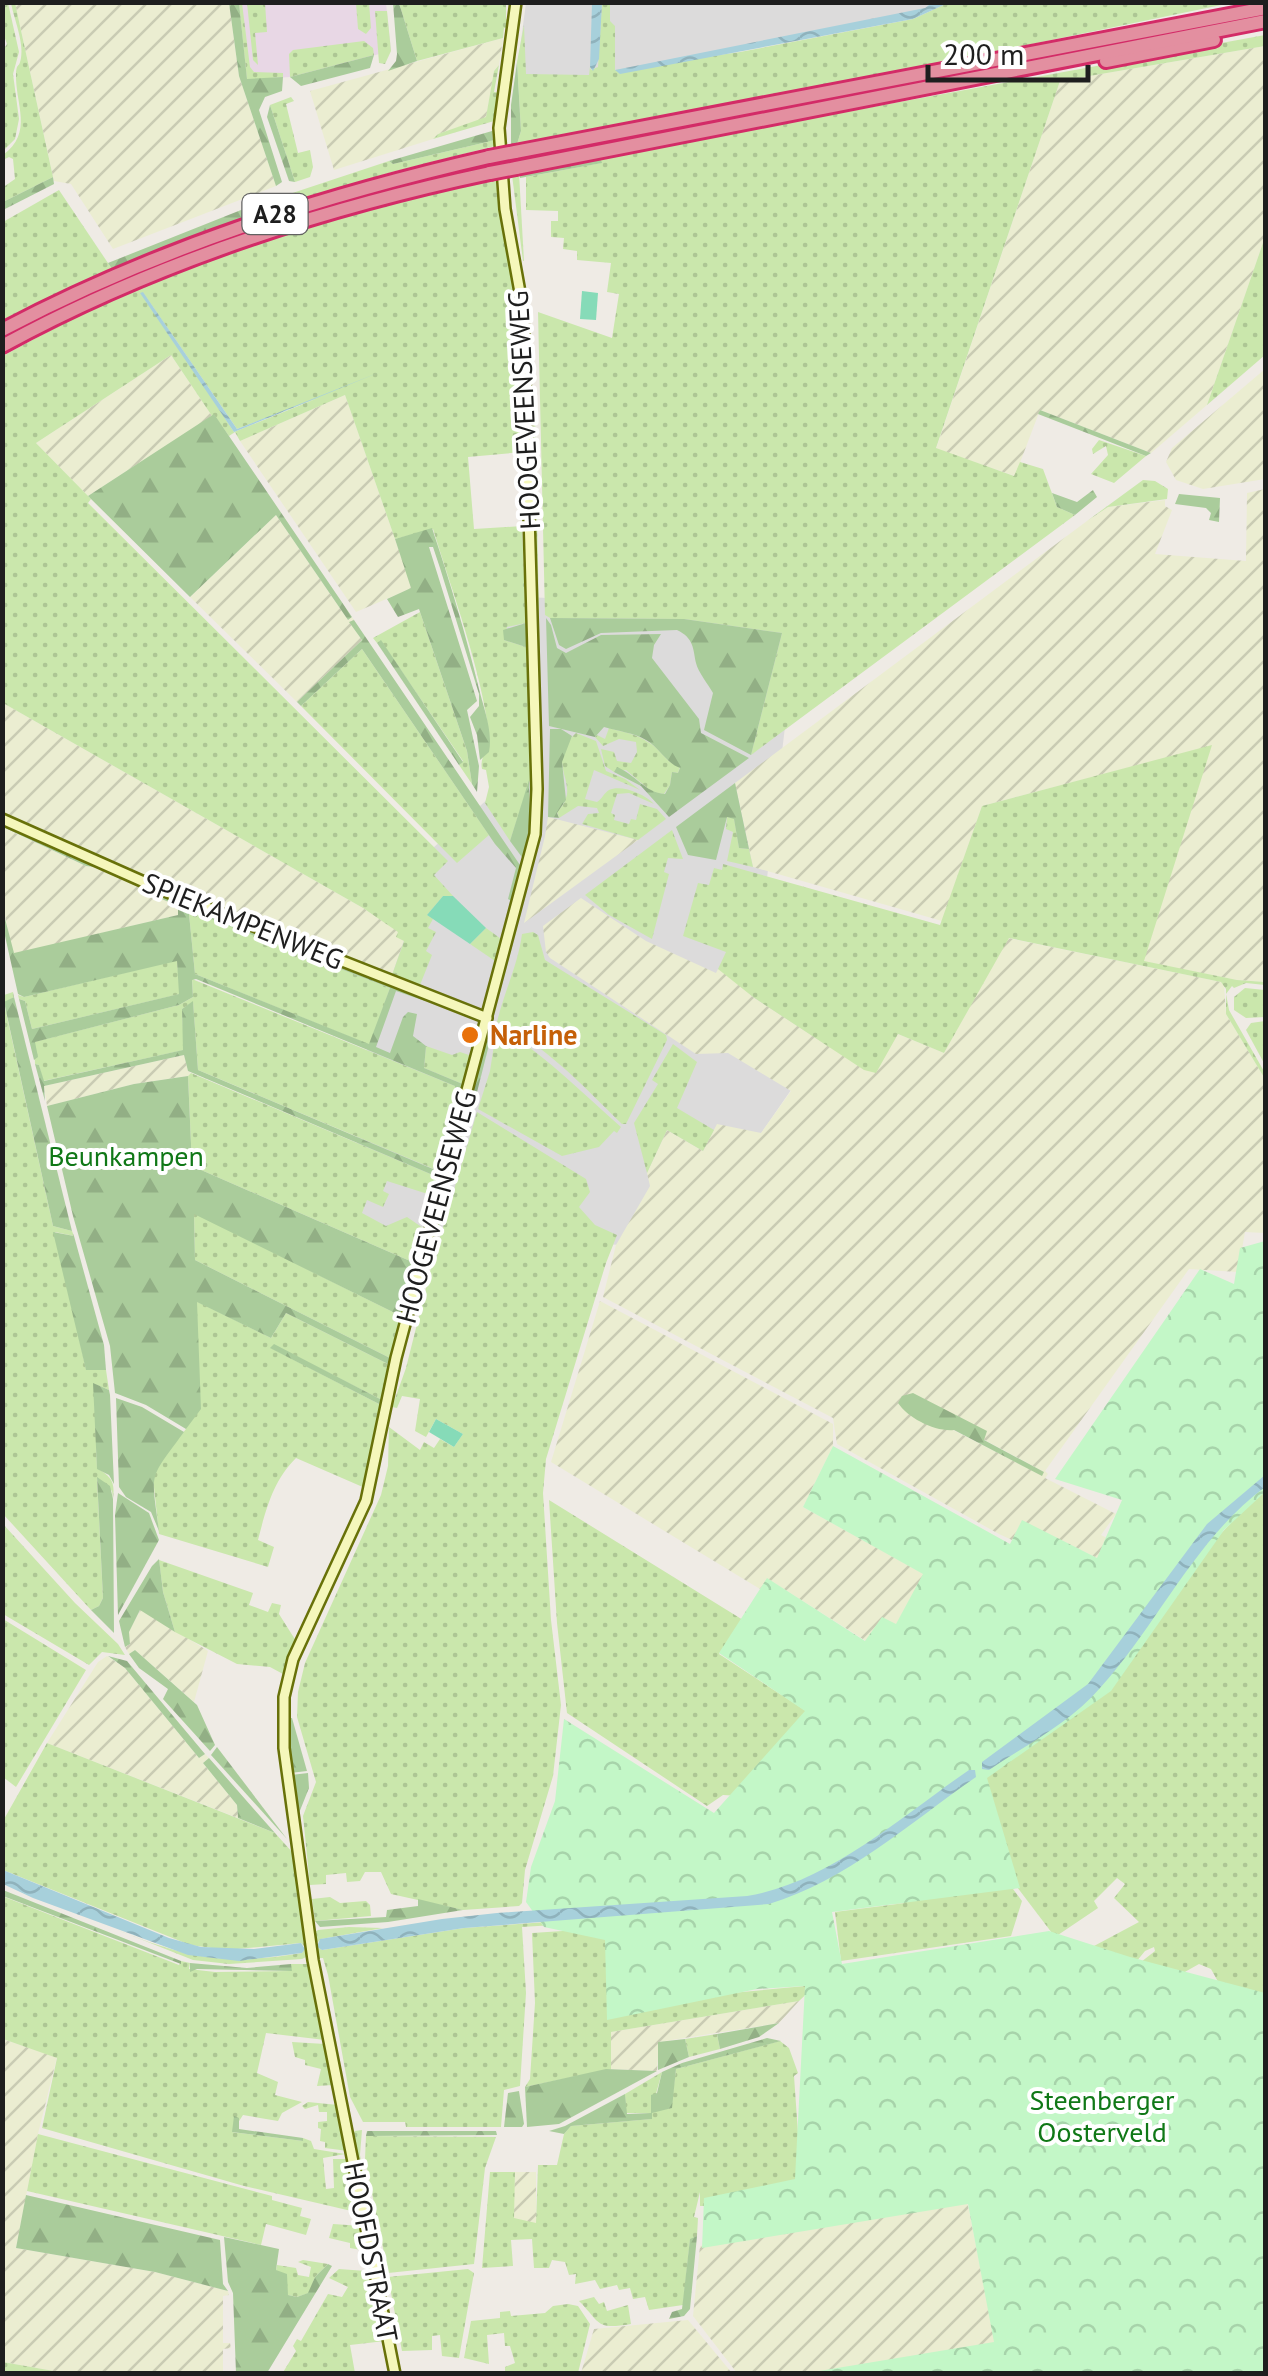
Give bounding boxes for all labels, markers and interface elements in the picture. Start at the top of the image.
scale bar [928,20,1088,82]
text: 200 m [943,34,1024,73]
road number: A28 [242,194,308,234]
street label: HOOGEVEENSEWEG [499,290,548,530]
street label: SPIEKAMPENWEG [137,863,349,978]
place label: Narline [490,1016,577,1053]
marker: Narline [459,1024,481,1046]
street label: HOOGEVEENSEWEG [387,1087,484,1327]
park label: Beunkampen [48,1137,204,1174]
park label: Steenberger Oosterveld [1029,2081,1175,2150]
street label: HOOFDSTRAAT [336,2159,407,2346]

